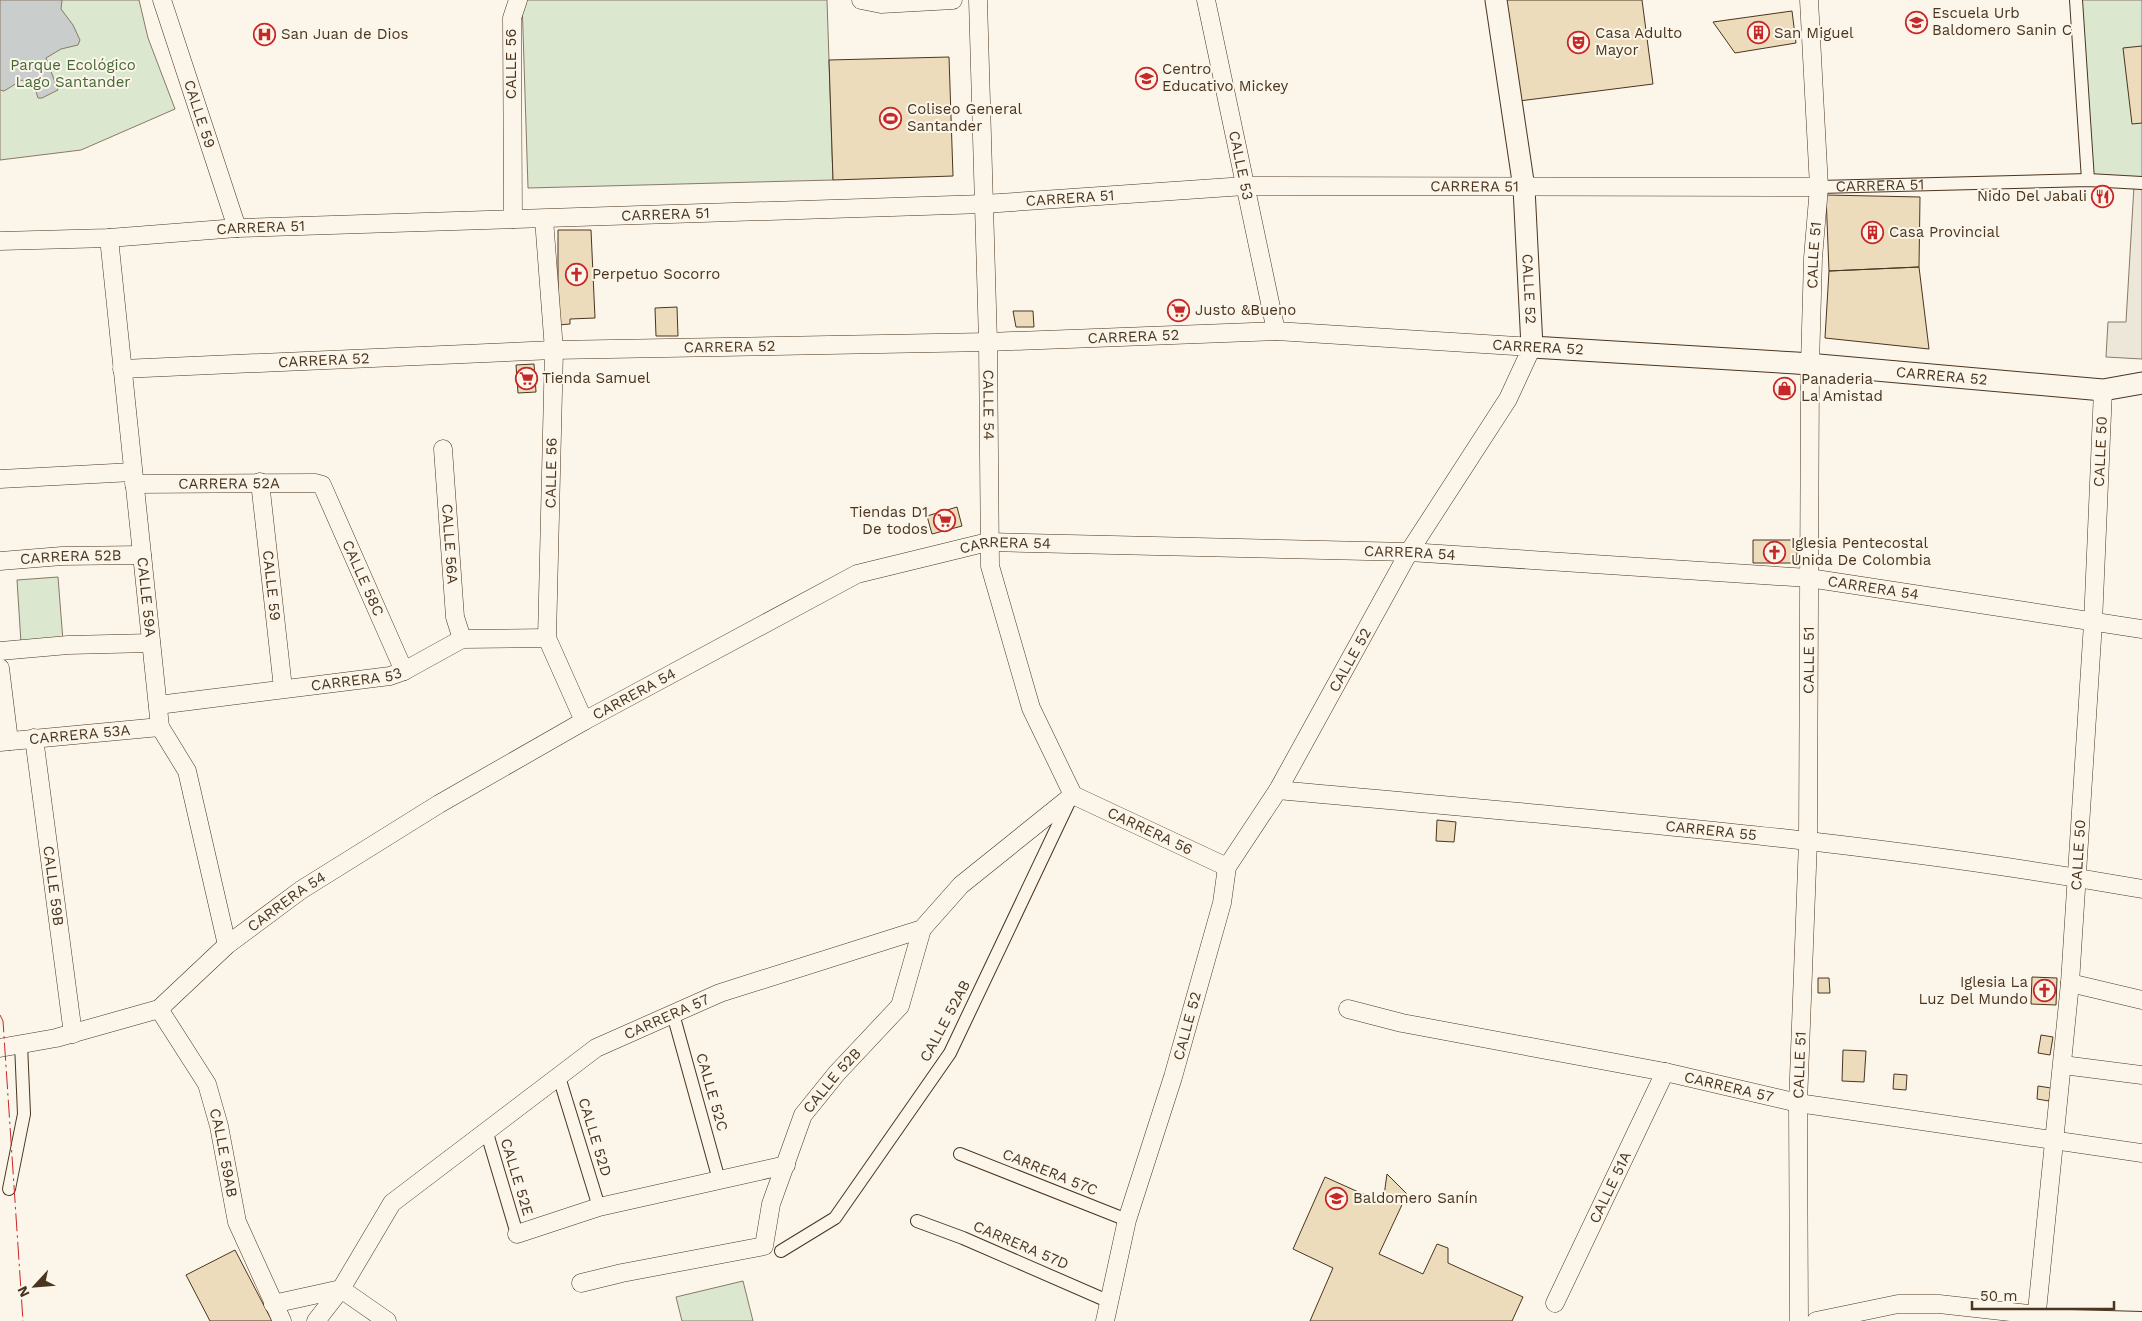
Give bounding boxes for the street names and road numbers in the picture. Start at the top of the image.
street label: CALLE 56 [502,29,520,99]
street label: CALLE 59 [180,78,219,150]
street label: CALLE 53 [1225,129,1257,202]
street label: CARRERA 51 [1835,175,1925,196]
street label: CARRERA 51 [1430,177,1519,195]
street label: CARRERA 51 [1025,186,1115,210]
street label: CARRERA 51 [621,204,710,225]
street label: CARRERA 51 [216,217,305,239]
street label: CALLE 51 [1803,221,1825,289]
street label: CALLE 52 [1518,253,1540,324]
street label: CARRERA 52 [1087,326,1180,347]
street label: CARRERA 52 [1492,336,1584,358]
street label: CARRERA 52 [684,337,776,357]
street label: CARRERA 52 [278,349,370,371]
street label: CARRERA 52 [1895,363,1988,389]
street label: CALLE 54 [979,369,998,440]
street label: CALLE 50 [2090,416,2111,487]
street label: CALLE 56 [541,438,561,508]
street label: CARRERA 52A [178,474,280,493]
street label: CALLE 56A [438,503,462,585]
street label: CARRERA 54 [958,533,1051,558]
street label: CALLE 58C [338,537,388,619]
street label: CARRERA 54 [1364,542,1456,564]
street label: CARRERA 52B [19,546,122,568]
street label: CALLE 59 [259,549,284,622]
street label: CALLE 59A [133,556,160,638]
street label: CARRERA 54 [1826,572,1920,604]
street label: CALLE 52 [1325,625,1375,695]
street label: CALLE 51 [1800,626,1818,694]
street label: CARRERA 53 [310,663,404,695]
street label: CARRERA 54 [589,664,679,724]
street label: CARRERA 53A [28,721,131,748]
street label: CARRERA 56 [1105,803,1195,859]
street label: CARRERA 55 [1665,817,1758,844]
street label: CALLE 50 [2067,819,2089,891]
street label: CALLE 59B [39,845,68,927]
street label: CARRERA 54 [244,868,329,936]
street label: CALLE 52AB [916,977,974,1065]
street label: CARRERA 57 [621,990,712,1043]
street label: CALLE 52 [1169,990,1205,1062]
street label: CALLE 51 [1789,1031,1810,1099]
street label: CALLE 52B [799,1044,865,1117]
street label: CALLE 52C [692,1051,732,1133]
street label: CARRERA 57 [1682,1068,1775,1106]
street label: CALLE 52D [575,1096,615,1178]
street label: CALLE 59AB [205,1106,241,1199]
street label: CALLE 52E [497,1136,537,1218]
street label: CARRERA 57C [1000,1145,1100,1199]
street label: CALLE 51A [1585,1149,1635,1226]
street label: CARRERA 57D [971,1217,1071,1273]

